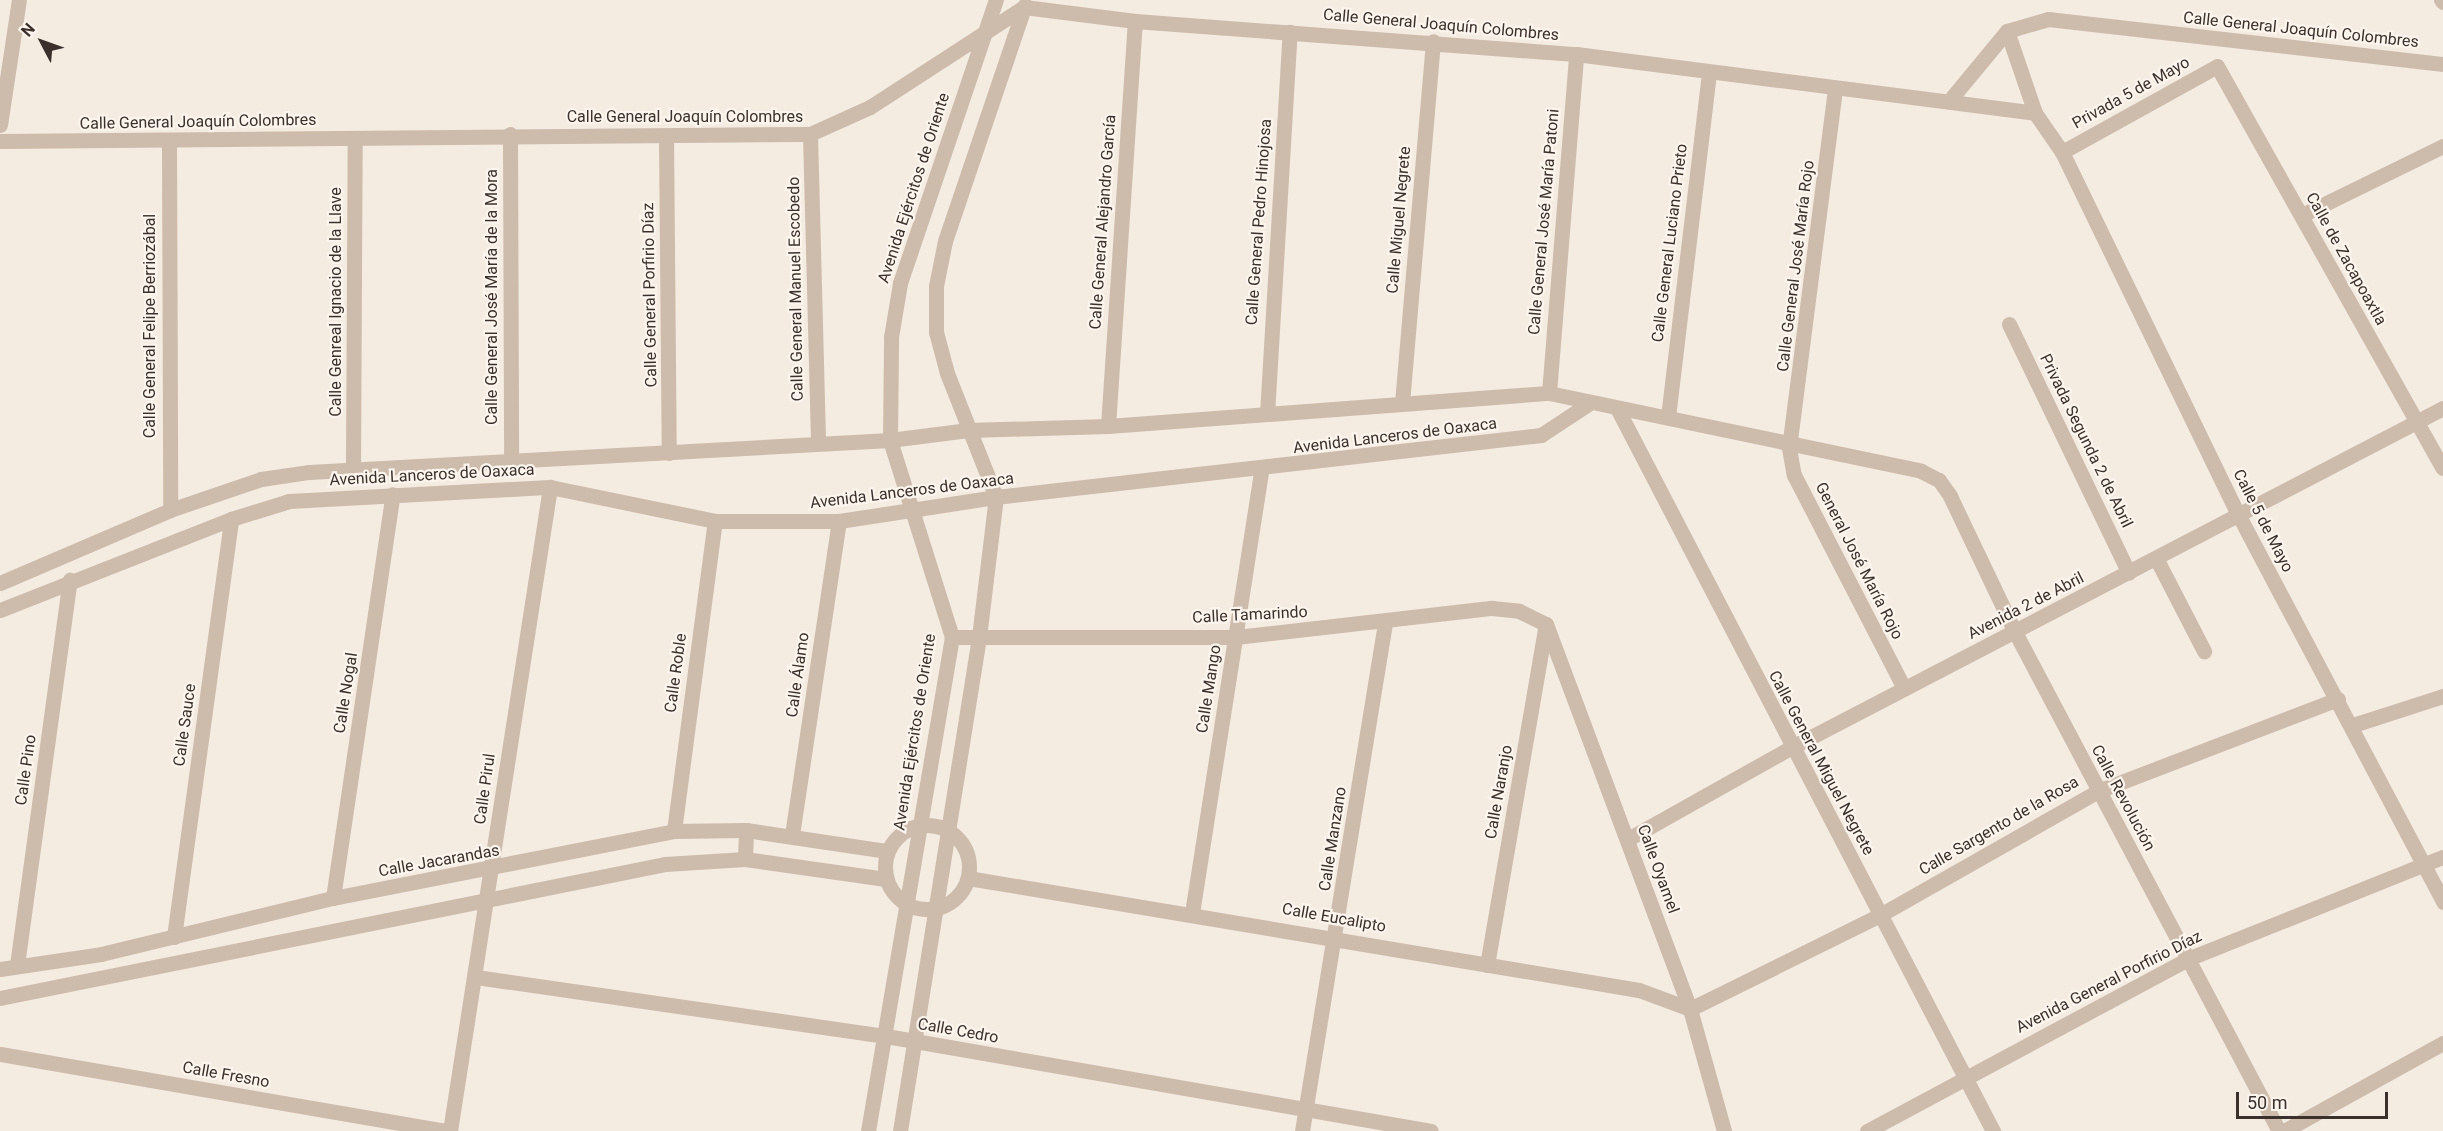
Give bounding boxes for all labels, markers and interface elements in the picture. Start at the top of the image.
street label: Calle General Joaquín Colombres [1322,5,1560,45]
street label: Calle General Joaquín Colombres [2182,8,2420,52]
north arrow [12,12,72,72]
text: N [17,19,39,40]
street label: Privada 5 de Mayo [2069,53,2193,133]
street label: Avenida Ejércitos de Oriente [874,90,954,286]
street label: Calle General Joaquín Colombres [567,107,803,127]
street label: Calle General José María Patoni [1525,108,1563,336]
street label: Calle General Joaquín Colombres [80,110,316,134]
street label: Calle General Alejandro García [1086,114,1120,330]
street label: Calle General Pedro Hinojosa [1242,118,1276,326]
street label: Calle General Luciano Prieto [1648,143,1692,343]
street label: Calle Miguel Negrete [1383,146,1415,294]
street label: Calle General José María Rojo [1773,159,1819,373]
street label: Calle General José María de la Mora [482,169,502,425]
street label: Calle General Manuel Escobedo [784,176,808,402]
street label: Calle Genreal Ignacio de la Llave [326,187,346,417]
street label: Calle de Zacapoaxtla [2302,189,2390,329]
street label: Calle General Porfirio Díaz [639,203,661,387]
street label: Calle General Felipe Berriozábal [140,214,160,438]
street label: Privada Segunda 2 de Abril [2036,351,2136,531]
street label: Avenida Lanceros de Oaxaca [1292,414,1498,458]
street label: Avenida Lanceros de Oaxaca [329,460,535,490]
street label: Calle 5 de Mayo [2229,466,2297,576]
street label: Avenida Lanceros de Oaxaca [809,469,1015,513]
street label: General José María Rojo [1811,479,1907,643]
street label: Avenida 2 de Abril [1965,568,2087,644]
street label: Calle Tamarindo [1192,602,1308,628]
street label: Calle Álamo [783,631,813,719]
street label: Calle Roble [661,632,691,714]
street label: Avenida Ejércitos de Oriente [890,632,940,832]
street label: Calle Mango [1193,644,1225,734]
street label: Calle Nogal [330,651,362,735]
street label: Calle General Miguel Negrete [1764,668,1878,858]
street label: Calle Sauce [170,682,200,768]
street label: Calle Pino [12,733,40,807]
street label: Calle Revolución [2087,742,2159,854]
street label: Calle Naranjo [1481,744,1517,840]
street label: Calle Pirul [471,752,499,826]
street label: Calle Sargento de la Rosa [1916,772,2082,880]
street label: Calle Manzano [1315,785,1351,893]
street label: Calle Oyamel [1633,822,1683,916]
street label: Calle Jacarandas [377,841,501,881]
street label: Calle Eucalipto [1281,899,1387,937]
street label: Avenida General Porfirio Díaz [2013,927,2205,1037]
street label: Calle Cedro [916,1014,1000,1048]
street label: Calle Fresno [181,1058,271,1092]
scale bar [2239,1080,2390,1118]
text: 50 m [2247,1092,2287,1113]

